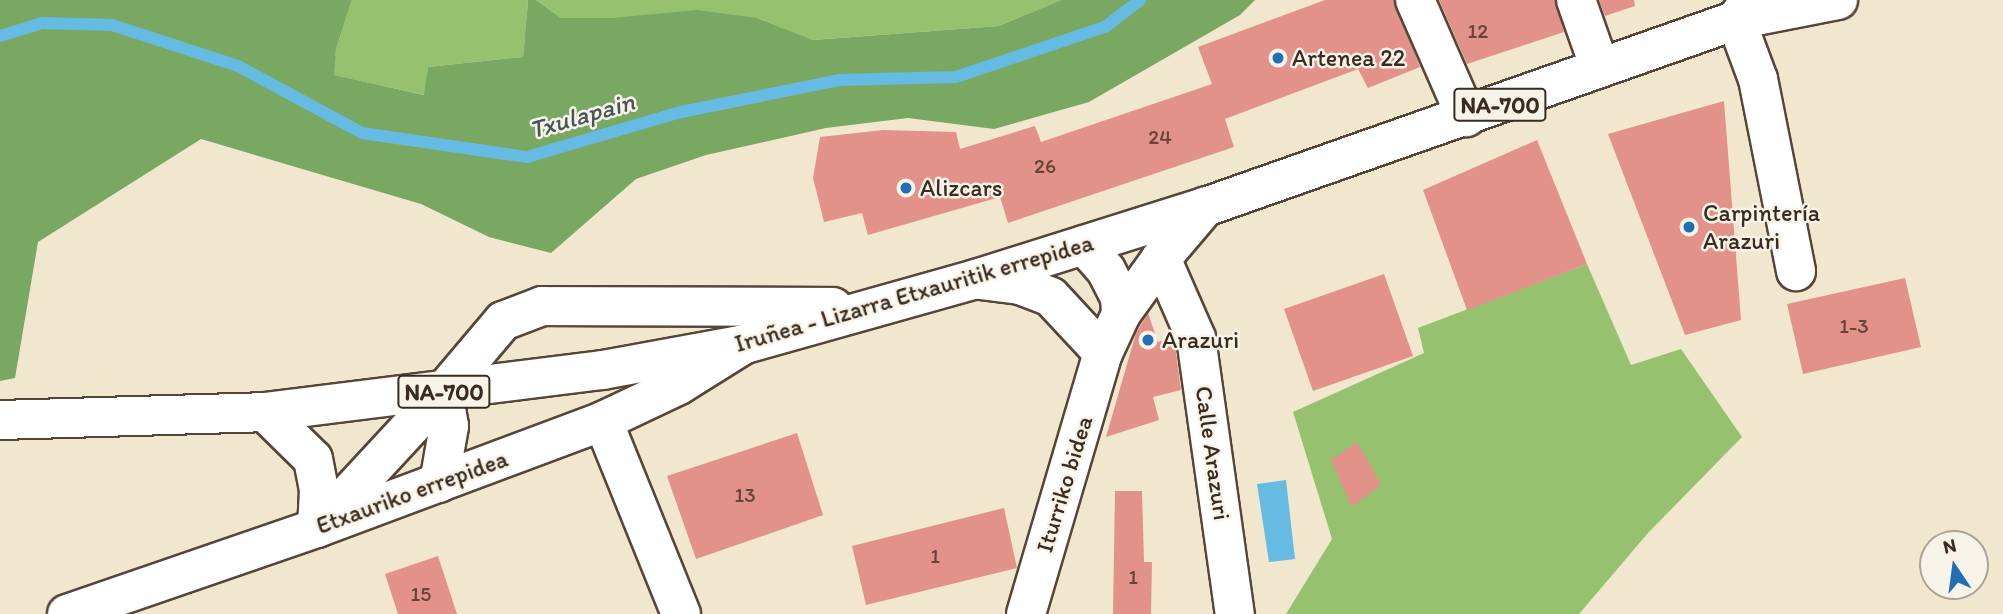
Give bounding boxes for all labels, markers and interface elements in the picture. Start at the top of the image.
house number: 12 [1468,18,1488,44]
place label: Artenea 22 [1292,44,1405,72]
marker: Artenea 22 [1270,50,1286,66]
water label: Txulapain [526,86,638,146]
road number: NA-700 [1453,86,1547,124]
house number: 24 [1148,124,1172,150]
house number: 26 [1034,153,1056,179]
place label: Alizcars [920,174,1002,202]
marker: Alizcars [898,180,914,196]
place label: Carpintería Arazuri [1703,199,1820,255]
marker: Carpintería Arazuri [1681,219,1697,235]
street label: Iruñea - Lizarra Etxauritik errepidea [731,228,1097,358]
house number: 1-3 [1839,313,1869,339]
place label: Arazuri [1162,326,1239,354]
marker: Arazuri [1140,332,1156,348]
road number: NA-700 [397,372,491,412]
street label: Calle Arazuri [1189,384,1237,522]
street label: Iturriko bidea [1030,412,1098,556]
street label: Etxauriko errepidea [312,444,512,540]
house number: 13 [734,482,756,508]
north arrow [1919,530,1989,600]
text: N [1941,533,1958,559]
house number: 1 [930,543,940,569]
house number: 1 [1128,564,1138,590]
house number: 15 [411,581,431,607]

